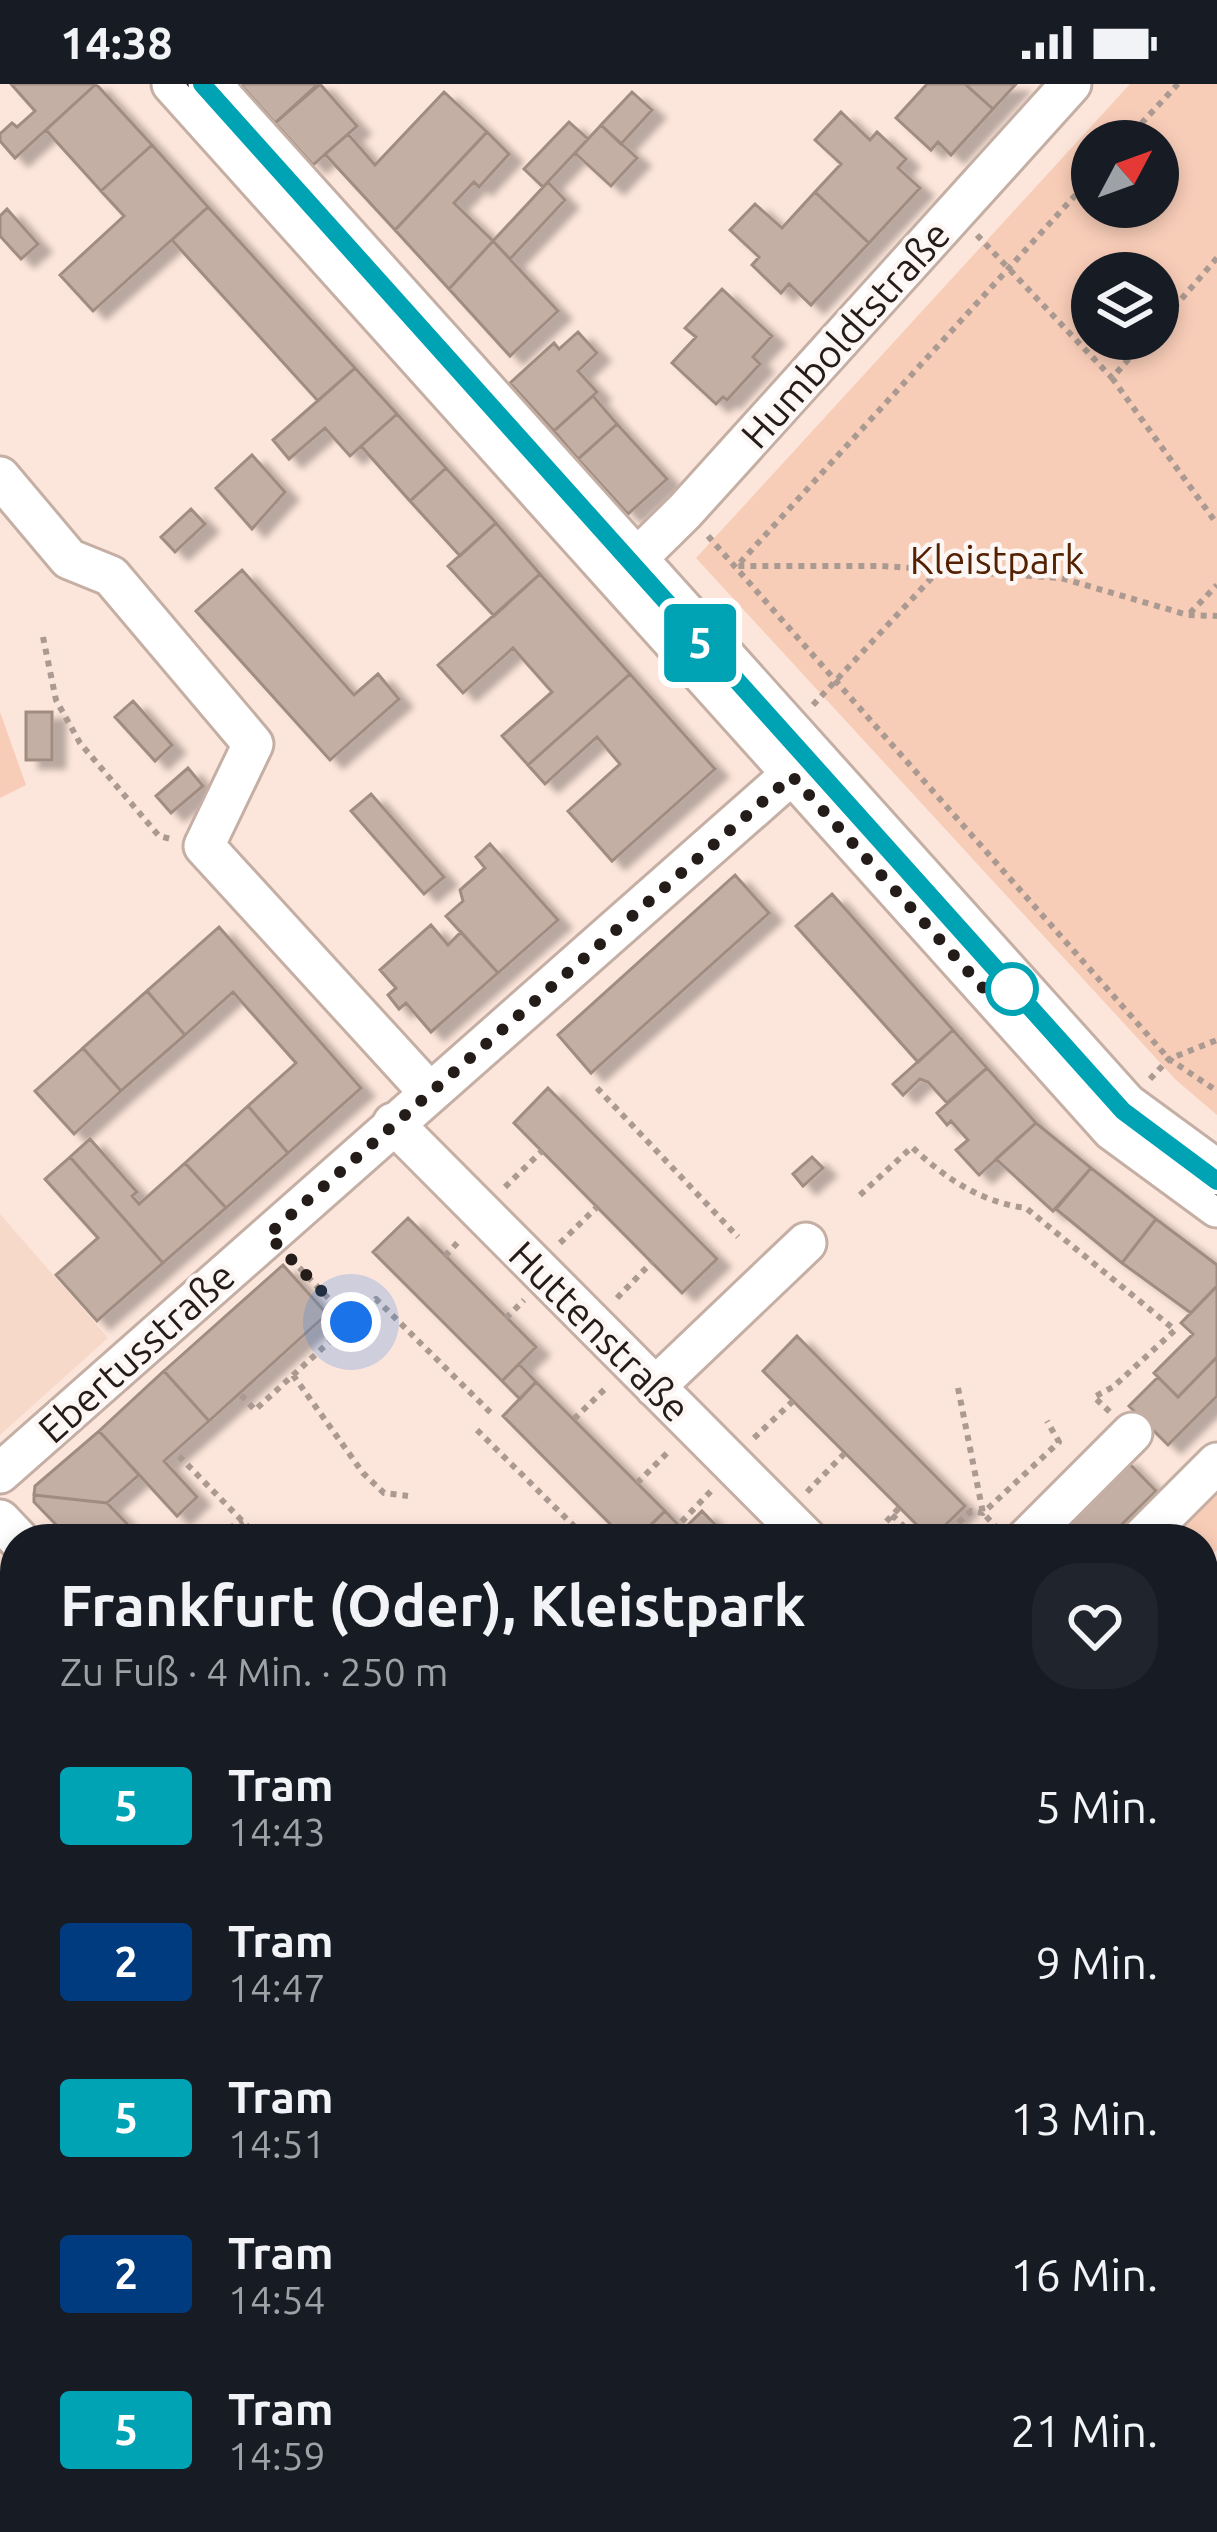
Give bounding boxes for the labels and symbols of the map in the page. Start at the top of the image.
north arrow [1071,120,1179,228]
street label: Humboldtstraße [732,212,958,456]
park label: Kleistpark [910,538,1084,581]
line badge: 5 [661,604,739,682]
unlabelled marker [987,964,1037,1014]
street label: Huttenstraße [501,1232,699,1430]
street label: Ebertusstraße [30,1253,242,1451]
your location [321,1292,381,1352]

